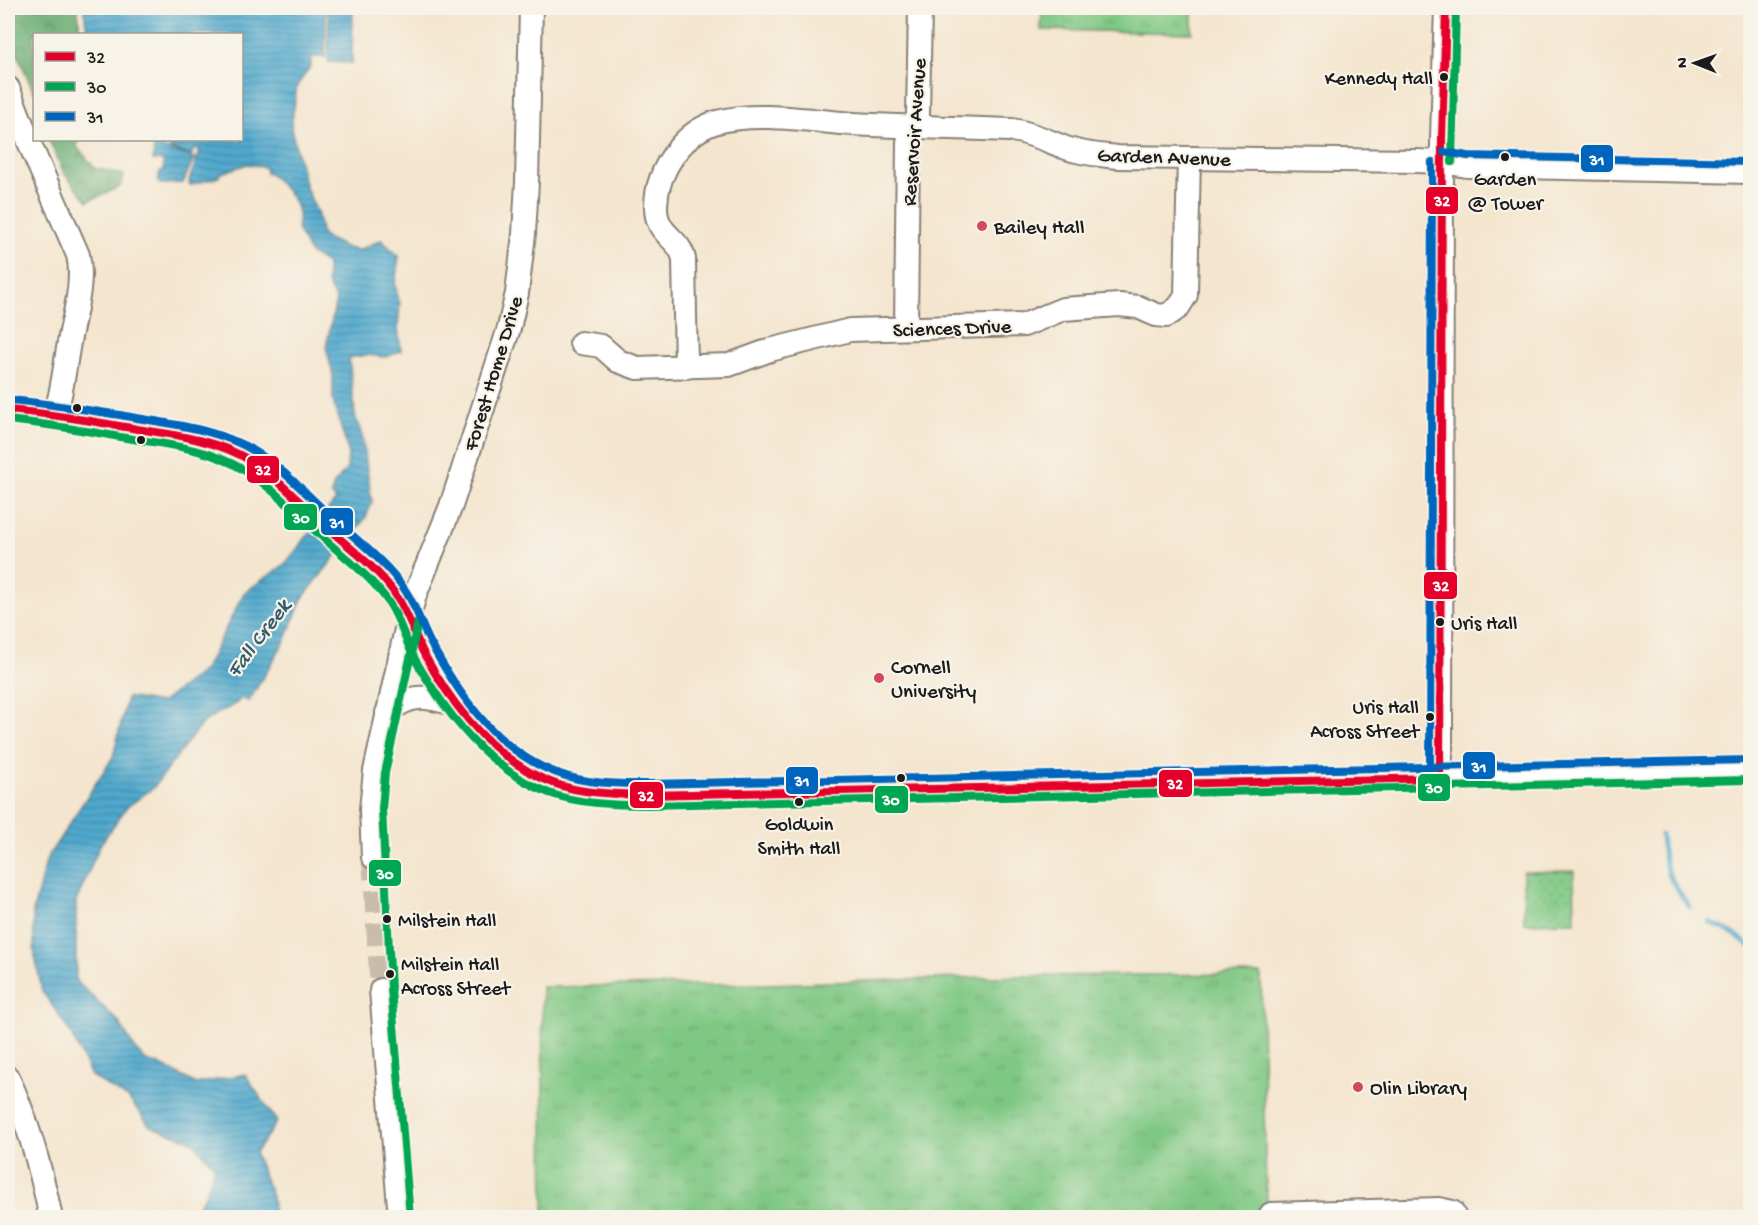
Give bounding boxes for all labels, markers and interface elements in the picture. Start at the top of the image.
legend [33,33,243,141]
north arrow [1665,33,1725,93]
text: 32 [86,49,105,70]
street label: Reservoir Avenue [899,56,934,207]
text: N [1674,57,1693,68]
place label: Kennedy Hall [1325,69,1433,92]
marker: Kennedy Hall [1438,71,1450,83]
text: 30 [86,79,107,100]
text: 31 [86,109,104,130]
line badge: 31 [1580,144,1614,173]
street label: Garden Avenue [1097,145,1232,174]
marker: Garden @ Tower [1499,151,1511,163]
text: 31 [1589,153,1604,172]
place label: Garden @ Tower [1467,170,1545,217]
line badge: 32 [1425,186,1459,215]
text: 32 [1433,194,1450,213]
place label: Bailey Hall [993,217,1085,242]
marker: Bailey Hall [975,219,989,233]
street label: Forest Home Drive [460,292,531,455]
street label: Sciences Drive [892,316,1013,345]
unlabelled marker [71,402,83,414]
unlabelled marker [135,434,147,446]
line badge: 32 [246,455,280,484]
text: 32 [254,463,271,482]
line badge: 30 [283,503,318,531]
line badge: 31 [320,507,354,536]
text: 30 [291,511,310,530]
text: 31 [329,516,344,535]
line badge: 32 [1423,571,1458,600]
text: 32 [1432,579,1449,598]
water label: Fall Creek [223,594,299,683]
place label: Uris Hall [1451,614,1517,637]
marker: Uris Hall [1434,616,1446,628]
place label: Cornell University [891,657,976,706]
marker: Cornell University [872,671,886,685]
place label: Uris Hall Across Street [1310,698,1421,745]
marker: Uris Hall Across Street [1424,711,1436,723]
line badge: 31 [1462,751,1496,780]
text: 31 [1471,760,1486,779]
line badge: 31 [785,766,819,795]
line badge: 32 [1158,769,1193,798]
unlabelled marker [895,772,907,784]
line badge: 30 [1417,773,1451,802]
text: 31 [794,774,809,793]
text: 32 [1166,777,1183,796]
line badge: 32 [629,781,664,809]
text: 30 [1424,781,1443,800]
line badge: 30 [874,785,909,814]
text: 32 [637,789,654,808]
text: 30 [881,793,900,812]
marker: Goldwin Smith Hall [793,796,805,808]
place label: Goldwin Smith Hall [758,815,840,862]
line badge: 30 [368,859,402,887]
text: 30 [375,867,394,886]
place label: Milstein Hall [398,911,496,934]
marker: Milstein Hall [381,913,393,925]
place label: Milstein Hall Across Street [401,955,512,1002]
marker: Milstein Hall Across Street [384,968,396,980]
place label: Olin Library [1370,1078,1467,1103]
marker: Olin Library [1351,1080,1365,1094]

